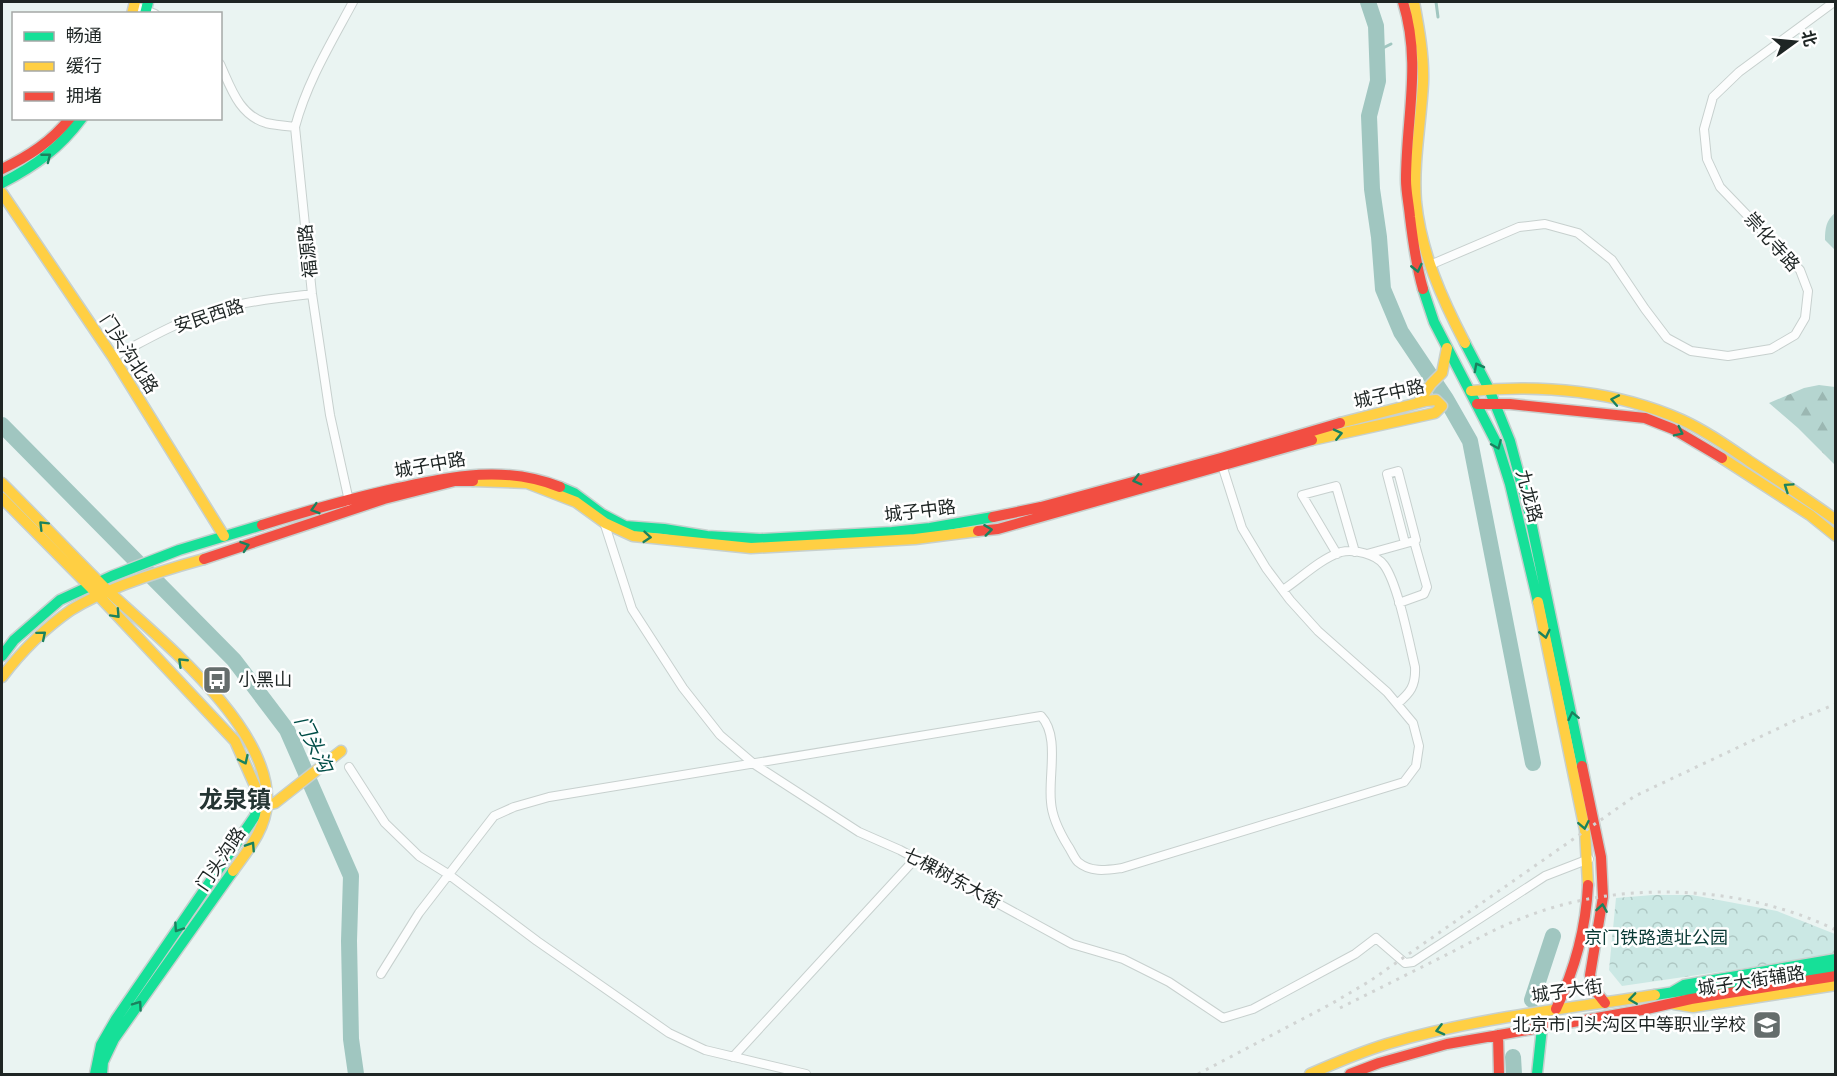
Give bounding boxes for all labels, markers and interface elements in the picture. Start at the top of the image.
legend [12,12,222,120]
north arrow [1765,12,1825,72]
text: 畅通 [66,26,102,46]
text: 北 [1799,28,1819,48]
text: 缓行 [66,56,102,76]
text: 拥堵 [66,86,102,106]
one-way arrow [40,154,51,165]
street label: 崇化寺路 [1740,209,1804,275]
street label: 福源路 [295,223,321,279]
one-way arrow [1410,262,1423,272]
street label: 安民西路 [172,295,246,337]
street label: 门头沟北路 [96,311,162,397]
one-way arrow [1474,363,1485,373]
street label: 城子中路 [1352,376,1426,412]
one-way arrow [1610,394,1620,407]
one-way arrow [1672,425,1683,436]
one-way arrow [1333,429,1343,442]
one-way arrow [1489,439,1501,450]
street label: 城子中路 [393,449,467,481]
street label: 九龙路 [1512,467,1546,525]
one-way arrow [1132,473,1142,486]
one-way arrow [1783,483,1794,494]
street label: 城子中路 [883,497,957,525]
one-way arrow [310,502,321,514]
one-way arrow [40,521,51,532]
one-way arrow [983,524,993,537]
one-way arrow [643,531,652,544]
one-way arrow [239,541,250,554]
one-way arrow [109,607,120,618]
one-way arrow [1537,628,1550,638]
one-way arrow [35,631,46,642]
one-way arrow [179,658,190,669]
bus stop icon: 小黑山 [201,664,233,696]
place label: 小黑山 [238,670,292,690]
one-way arrow [1567,711,1580,721]
water label: 门头沟 [291,712,338,778]
one-way arrow [237,753,249,764]
district label: 龙泉镇 [199,786,271,813]
one-way arrow [1577,819,1590,829]
street label: 门头沟路 [193,824,249,894]
one-way arrow [244,842,255,853]
street label: 七棵树东大街 [900,844,1004,912]
one-way arrow [1595,903,1607,912]
one-way arrow [174,922,185,933]
park label: 京门铁路遗址公园 [1584,928,1728,948]
street label: 城子大街辅路 [1696,963,1806,999]
street label: 城子大街 [1530,976,1604,1006]
one-way arrow [1628,992,1637,1005]
one-way arrow [131,1001,142,1012]
school or university icon: 北京市门头沟区中等职业学校 [1751,1009,1783,1041]
place label: 北京市门头沟区中等职业学校 [1512,1015,1746,1035]
one-way arrow [1435,1023,1446,1035]

